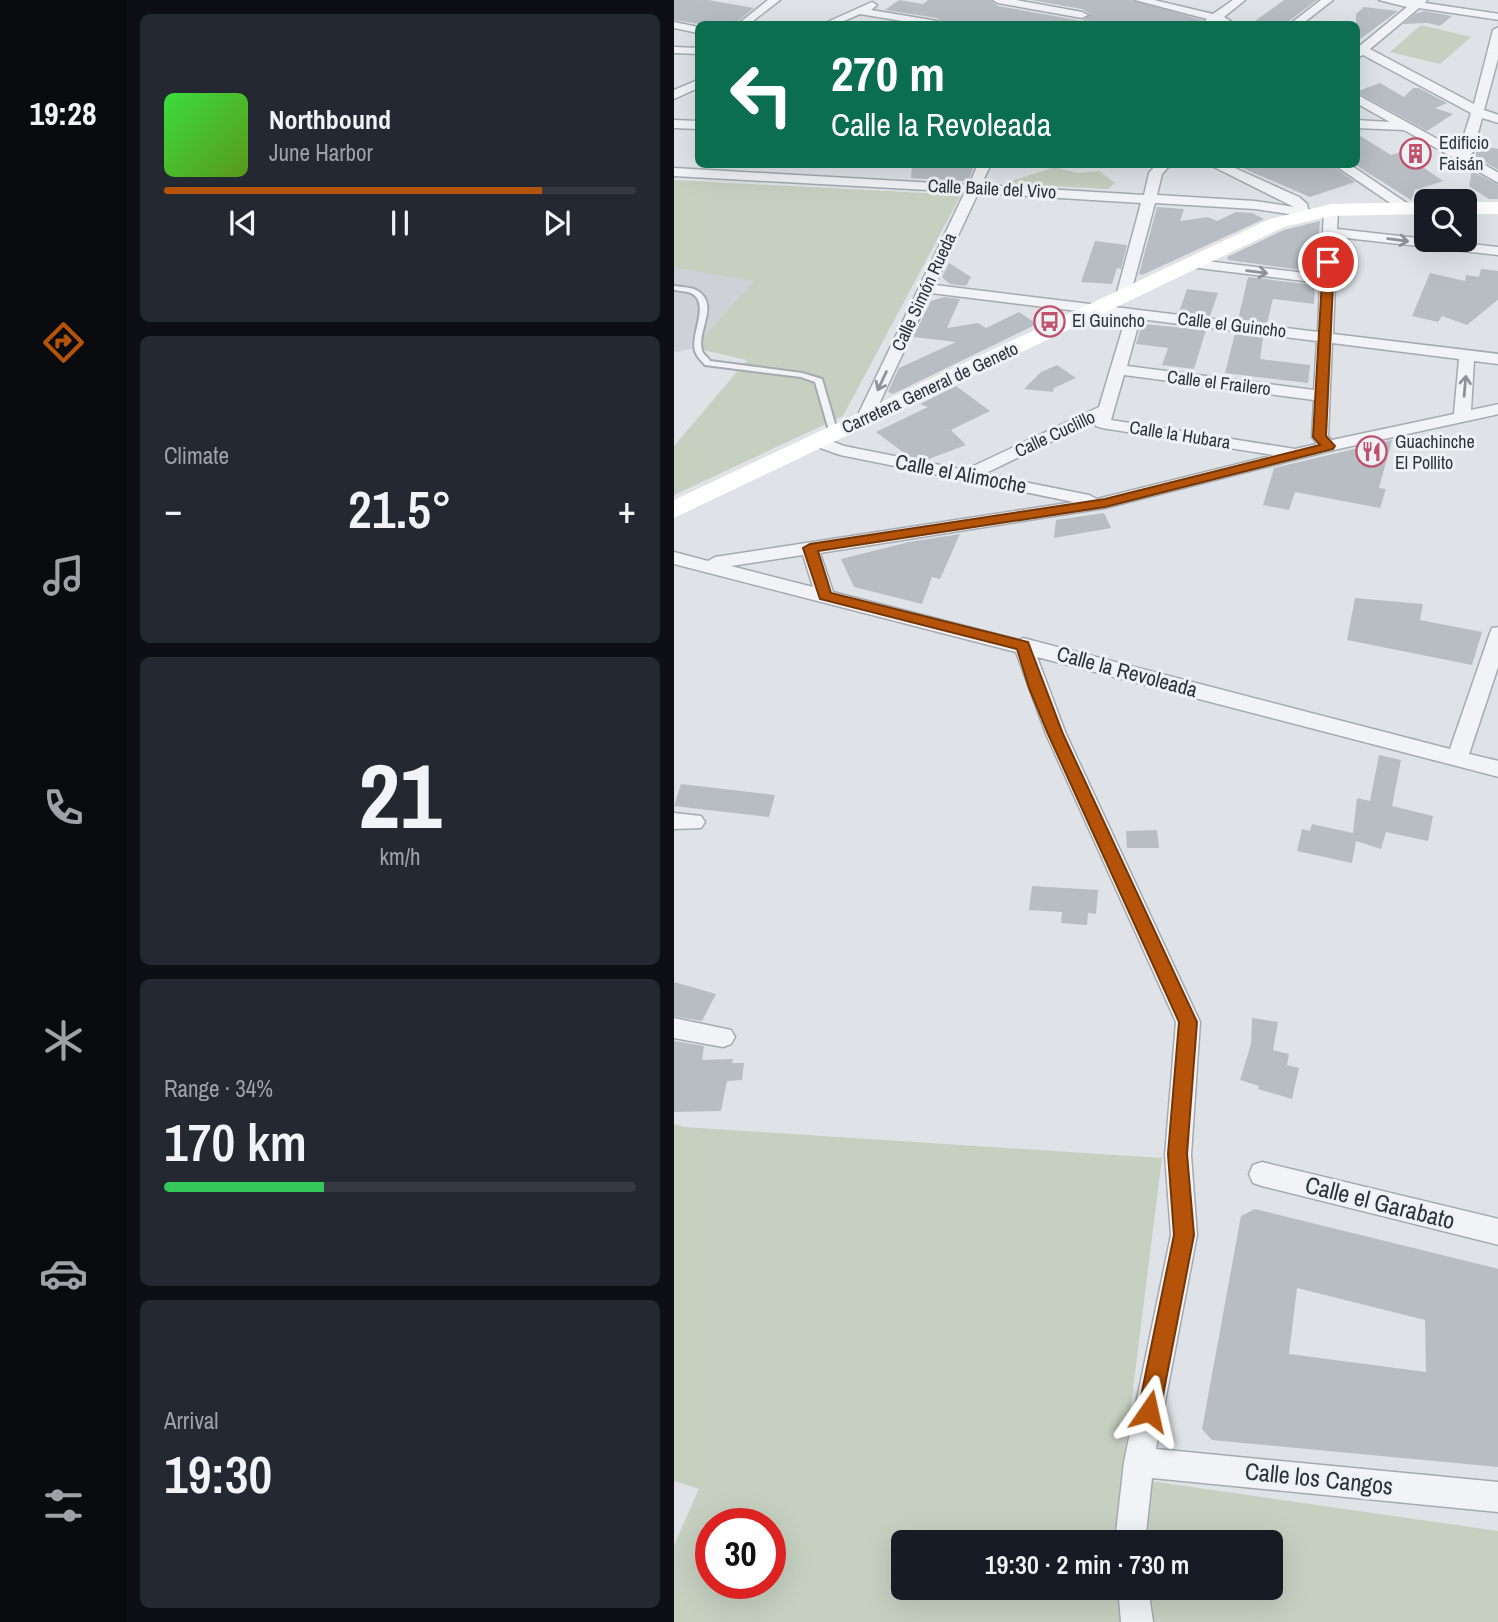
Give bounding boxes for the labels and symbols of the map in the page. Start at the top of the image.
place label: Edificio Faisán [1439,130,1489,176]
building icon: Edificio Faisán [1399,136,1433,170]
street label: Calle Baile del Vivo [927,173,1057,204]
street label: Calle Simón Rueda [885,229,962,355]
pin [1298,232,1358,292]
one-way arrow [1386,234,1409,247]
one-way arrow [1246,265,1268,278]
bus stop icon: El Guincho [1032,304,1066,338]
street label: Calle el Guincho [1176,305,1288,344]
place label: El Guincho [1072,308,1145,333]
street label: Carretera General de Geneto [838,336,1022,439]
street label: Calle el Frailero [1166,364,1272,401]
one-way arrow [875,370,888,391]
one-way arrow [1458,375,1471,398]
street label: Calle Cuclillo [1010,404,1099,463]
street label: Calle la Hubara [1128,414,1232,455]
place label: Guachinche El Pollito [1395,429,1475,475]
restaurant icon: Guachinche El Pollito [1355,435,1389,469]
street label: Calle el Alimoche [893,447,1029,500]
street label: Calle la Revoleada [1054,639,1201,704]
street label: Calle el Garabato [1302,1168,1458,1236]
position arrow [1112,1374,1186,1448]
street label: Calle los Cangos [1243,1454,1395,1502]
speed limit sign: 30 [695,1508,786,1599]

